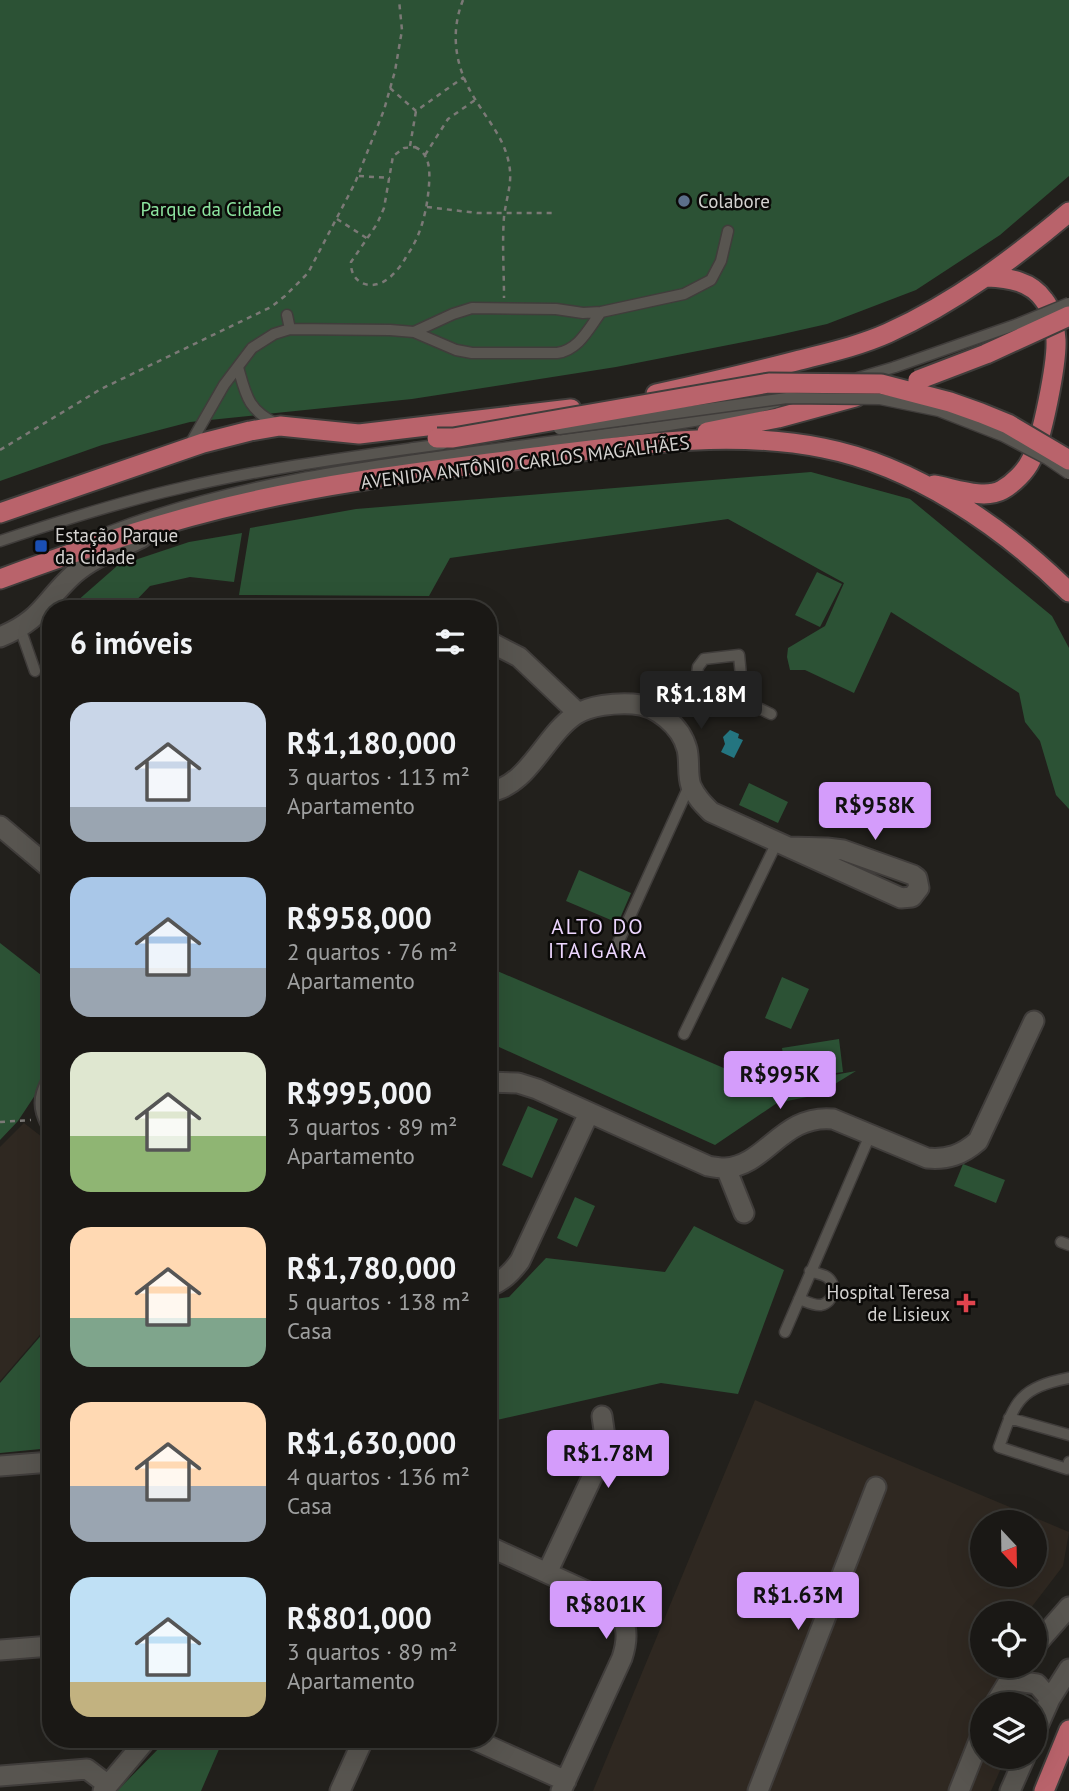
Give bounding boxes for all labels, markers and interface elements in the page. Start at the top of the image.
place label: Colabore [698,189,770,213]
marker: Colabore [676,193,692,209]
park label: Parque da Cidade [140,197,282,221]
street label: AVENIDA ANTÔNIO CARLOS MAGALHÃES [359,430,691,494]
place label: Estação Parque da Cidade [55,523,178,569]
marker: Estação Parque da Cidade [33,538,49,554]
text: 6 imóveis [70,623,193,662]
icon: filters [431,623,469,661]
pin: R$1.18M [636,672,766,731]
text: R$1.18M [656,679,746,708]
text: R$1,180,000 [287,723,456,762]
icon: home [126,730,210,814]
text: 3 quartos · 113 m² [287,762,470,791]
pin: R$958K [818,782,932,842]
text: R$958K [835,790,915,819]
text: Apartamento [287,791,415,820]
text: R$958,000 [287,898,432,937]
icon: home [126,905,210,989]
district label: ALTO DO ITAIGARA [548,913,648,964]
text: 2 quartos · 76 m² [287,937,457,966]
text: Apartamento [287,966,415,995]
pin: R$995K [723,1052,837,1111]
text: R$995K [740,1059,820,1088]
text: R$995,000 [287,1073,432,1112]
icon: home [126,1080,210,1164]
text: 3 quartos · 89 m² [287,1112,457,1141]
text: Apartamento [287,1141,415,1170]
text: R$1,780,000 [287,1248,456,1287]
icon: home [126,1255,210,1339]
place label: Hospital Teresa de Lisieux [826,1280,950,1326]
text: 5 quartos · 138 m² [287,1287,470,1316]
marker: Hospital Teresa de Lisieux [956,1293,976,1313]
text: Casa [287,1316,332,1345]
text: R$1,630,000 [287,1423,456,1462]
icon: home [126,1430,210,1514]
pin: R$1.78M [543,1430,673,1490]
text: R$1.78M [563,1438,653,1467]
text: 4 quartos · 136 m² [287,1462,470,1491]
text: Casa [287,1491,332,1520]
north arrow [970,1510,1046,1587]
map controls [970,1510,1047,1769]
pin: R$1.63M [733,1572,863,1632]
text: R$1.63M [753,1580,843,1609]
pin: R$801K [549,1582,663,1641]
text: R$801K [566,1589,646,1618]
text: R$801,000 [287,1598,432,1637]
button: locate [970,1601,1047,1678]
icon: home [126,1605,210,1689]
text: 3 quartos · 89 m² [287,1637,457,1666]
text: Apartamento [287,1666,415,1695]
button: layers [970,1692,1047,1769]

